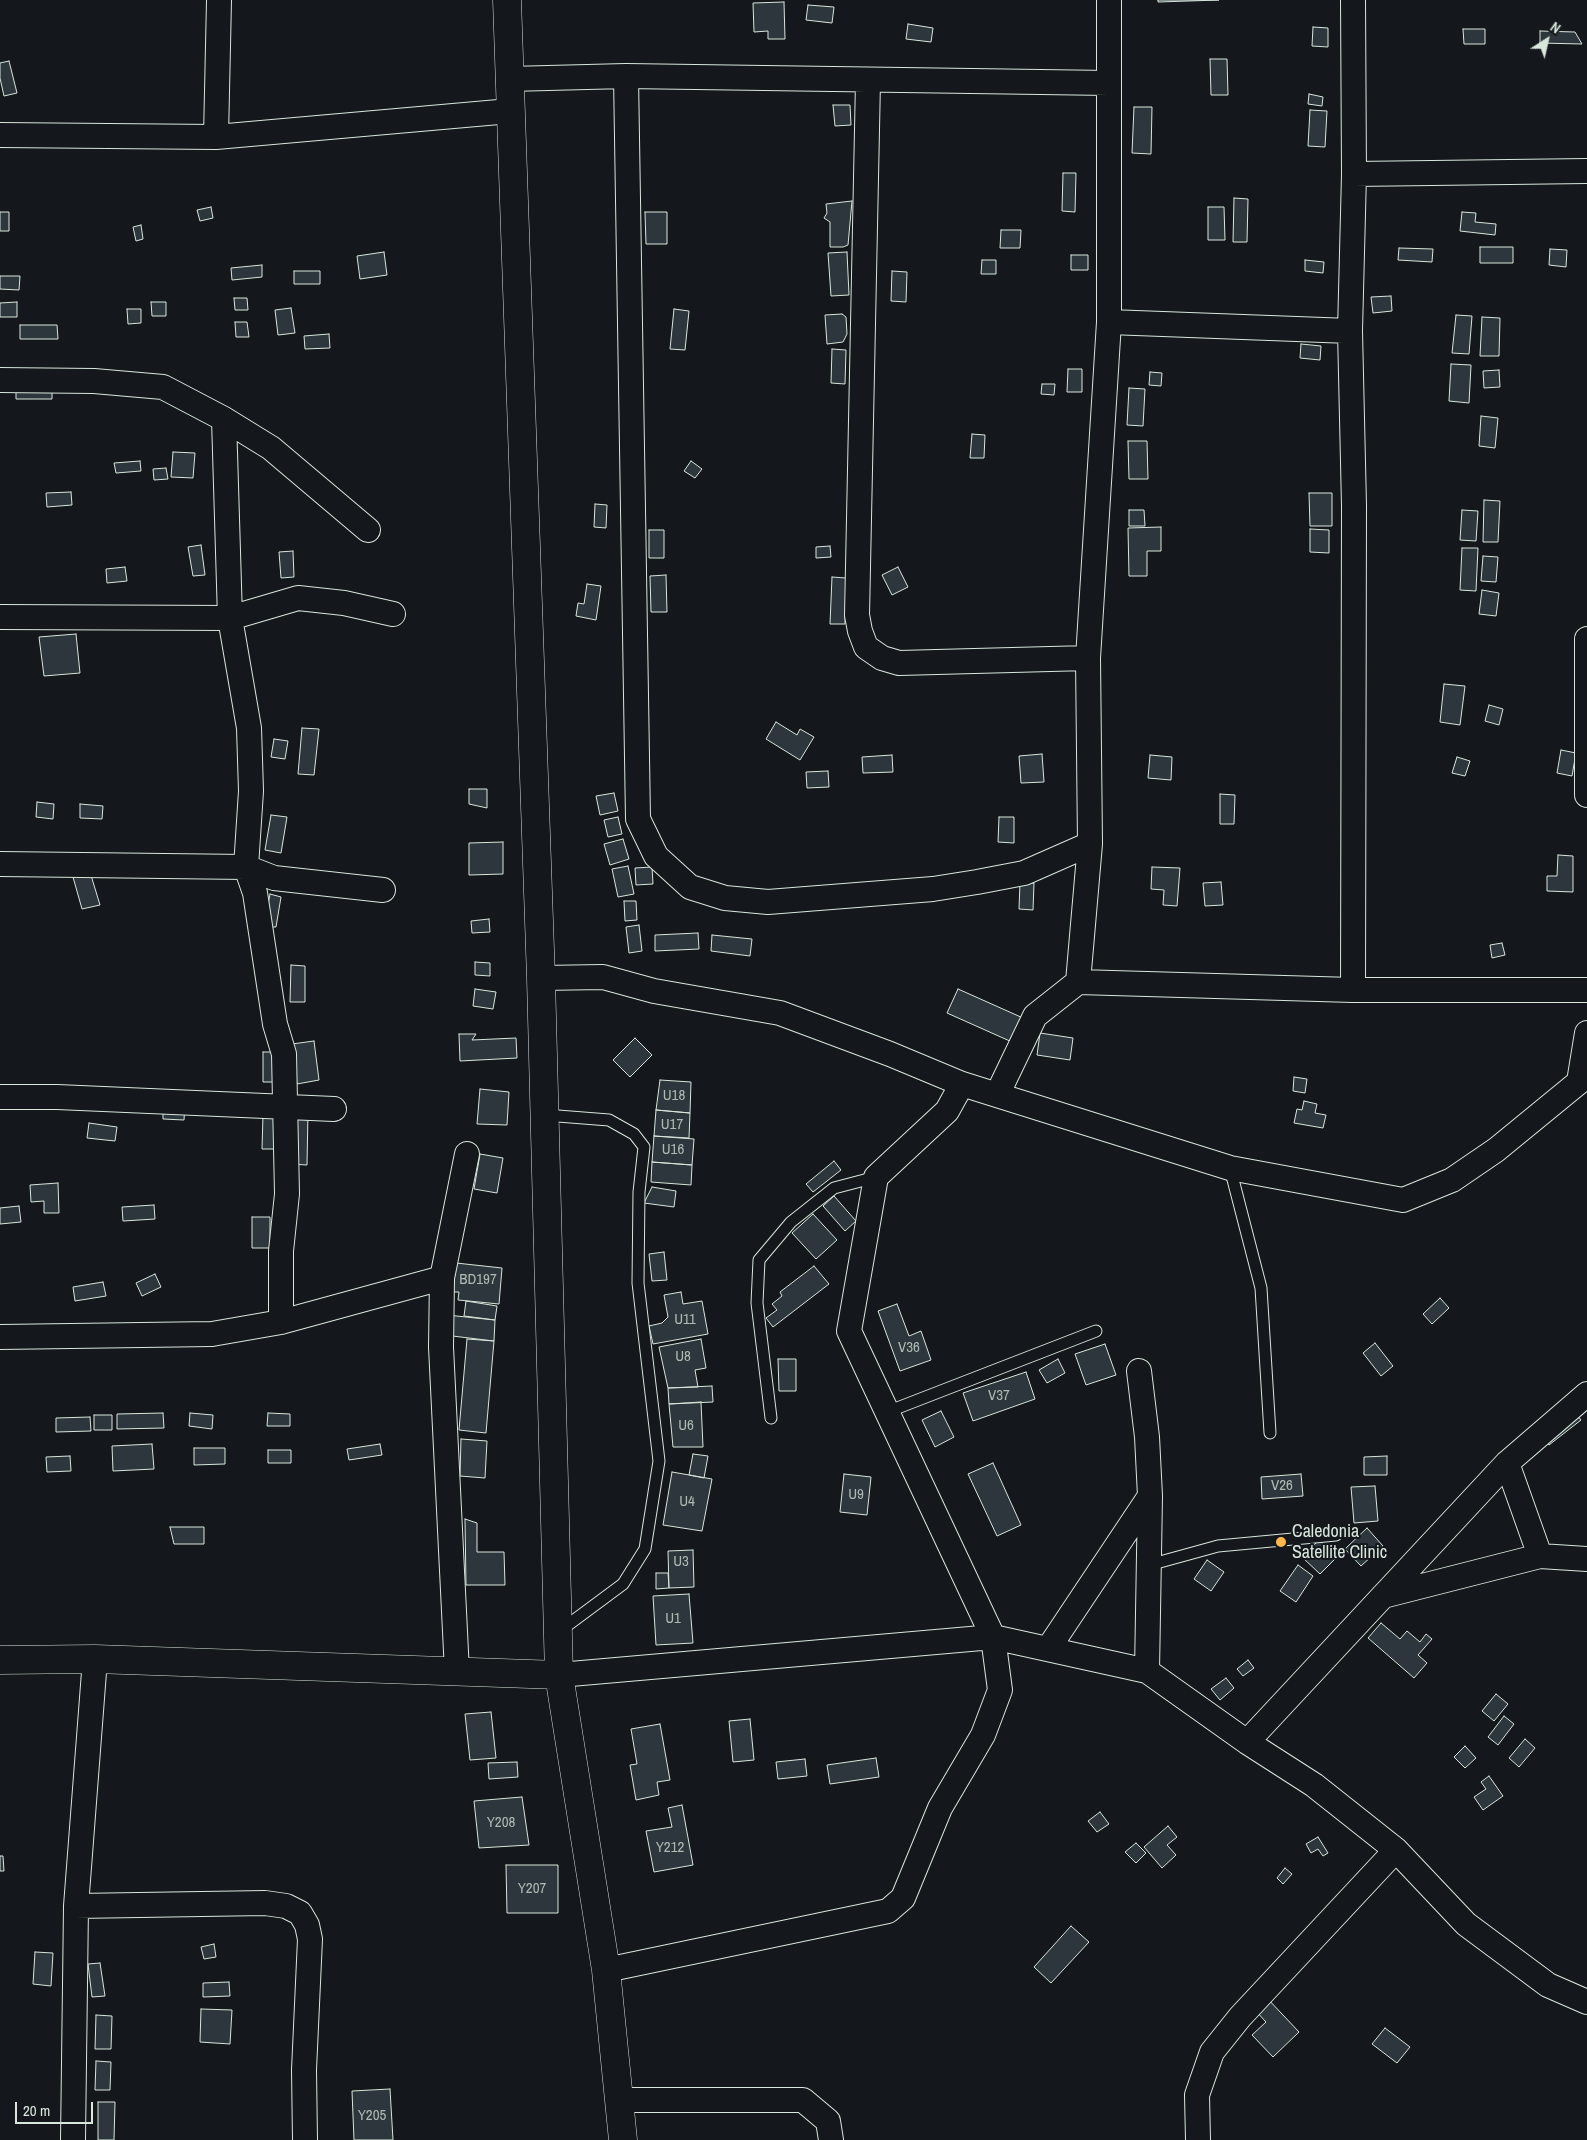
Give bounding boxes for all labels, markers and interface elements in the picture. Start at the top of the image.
north arrow [1522,15,1572,65]
text: N [1547,18,1564,37]
house number: U18 [663,1087,685,1105]
house number: U17 [661,1116,683,1134]
house number: U16 [662,1141,684,1159]
house number: BD197 [459,1271,497,1289]
house number: U11 [674,1311,696,1329]
house number: V36 [898,1339,920,1357]
house number: U8 [675,1348,691,1366]
house number: V37 [988,1387,1010,1405]
house number: U6 [678,1417,694,1435]
house number: V26 [1271,1477,1293,1495]
house number: U9 [848,1486,864,1504]
house number: U4 [679,1493,695,1511]
place label: Caledonia Satellite Clinic [1292,1521,1387,1564]
marker: Caledonia Satellite Clinic [1274,1535,1288,1549]
house number: U3 [673,1553,689,1571]
house number: U1 [665,1610,681,1628]
house number: Y208 [487,1814,515,1832]
house number: Y212 [656,1839,684,1857]
house number: Y207 [518,1880,546,1898]
scale bar [18,2092,95,2124]
text: 20 m [23,2100,50,2121]
house number: Y205 [358,2107,386,2125]

